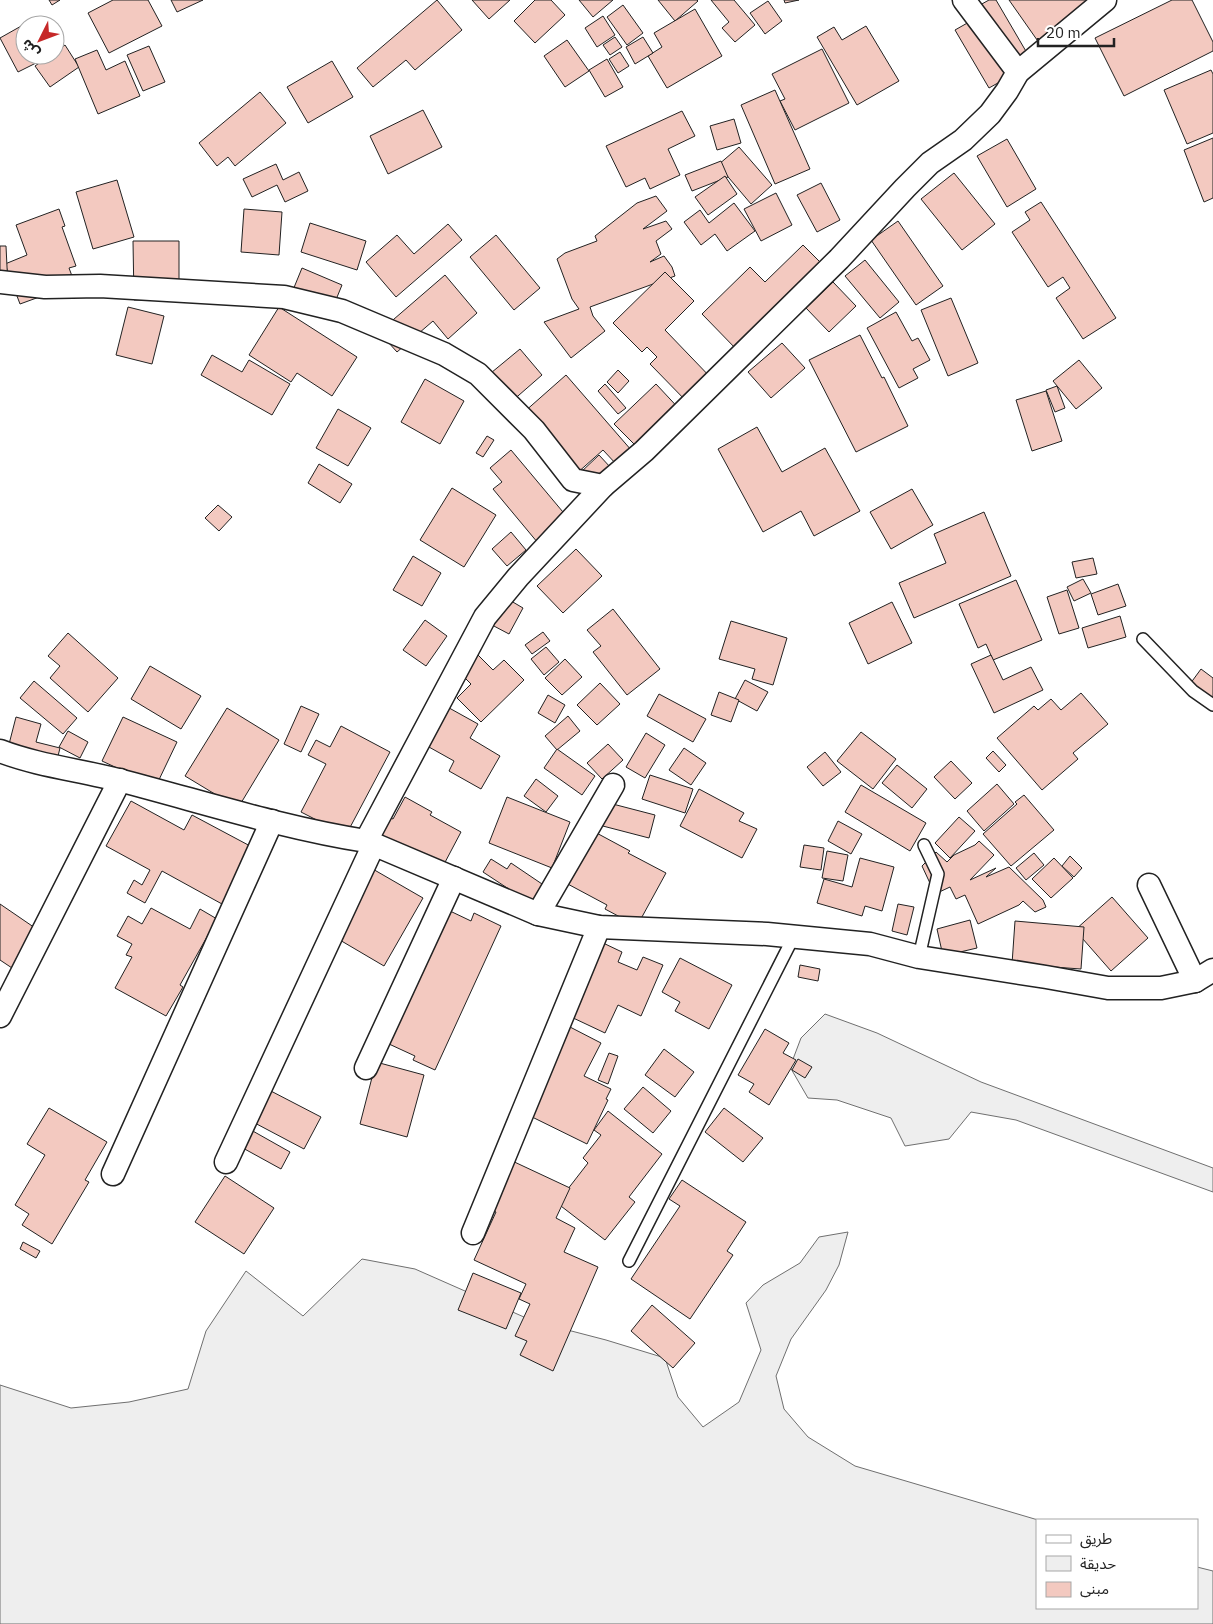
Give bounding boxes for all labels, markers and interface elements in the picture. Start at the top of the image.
north arrow [15,15,65,65]
scale bar [1038,15,1114,47]
text: 20 m [1046,23,1081,42]
text: ش [17,36,43,62]
legend [1036,1519,1198,1609]
text: طريق [1080,1529,1112,1549]
text: حديقة [1080,1554,1116,1573]
text: مبنى [1080,1579,1109,1598]

